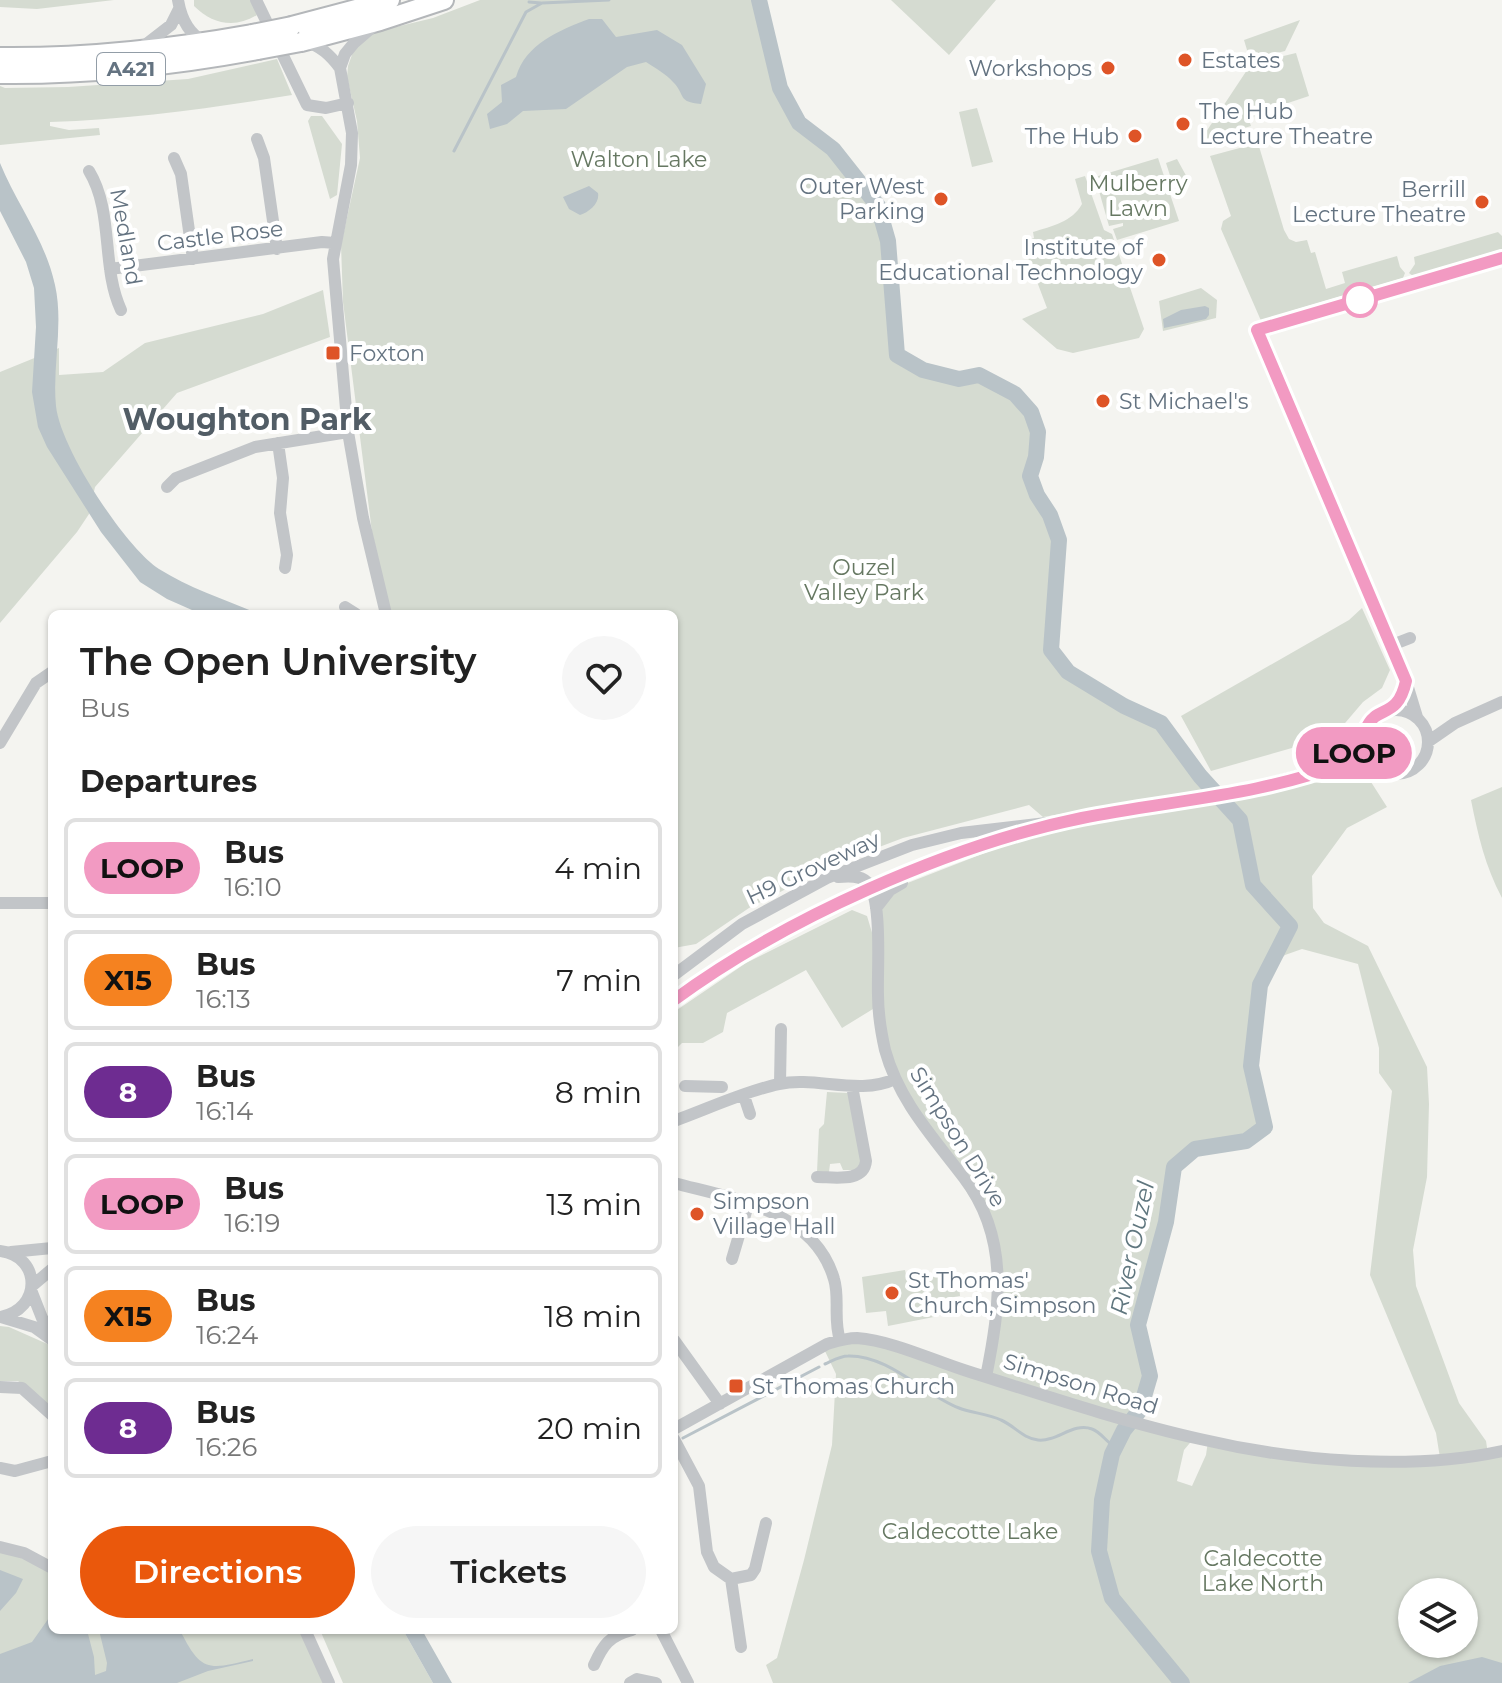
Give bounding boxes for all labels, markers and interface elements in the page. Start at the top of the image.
place label: Estates [1201,47,1281,74]
marker: Estates [1176,51,1194,69]
road number: A421 [97,53,165,85]
place label: Workshops [968,55,1092,82]
marker: Workshops [1099,59,1117,77]
place label: The Hub Lecture Theatre [1199,98,1373,150]
marker: The Hub Lecture Theatre [1174,115,1192,133]
place label: The Hub [1025,123,1119,150]
marker: The Hub [1126,127,1144,145]
park label: Walton Lake [571,146,707,173]
park label: Mulberry Lawn [1088,170,1188,222]
place label: Outer West Parking [799,173,925,225]
place label: Berrill Lecture Theatre [1292,176,1466,228]
street label: Medland [104,186,148,288]
marker: Outer West Parking [932,190,950,208]
marker: Berrill Lecture Theatre [1473,193,1491,211]
street label: Castle Rose [155,215,285,257]
place label: Institute of Educational Technology [878,234,1145,286]
marker: Institute of Educational Technology [1150,251,1168,269]
unlabelled marker [1343,283,1377,317]
place label: Foxton [349,340,425,367]
marker: Foxton [324,344,342,362]
place label: St Michael's [1119,388,1249,415]
marker: St Michael's [1094,392,1112,410]
district label: Woughton Park [122,401,372,438]
park label: Ouzel Valley Park [804,554,925,606]
button: heart [562,636,646,720]
text: The Open University [80,638,477,685]
text: Bus [80,692,130,724]
line badge: LOOP [1298,727,1410,779]
text: LOOP [1312,736,1396,770]
text: Departures [80,763,257,800]
street label: H9 Groveway [742,825,884,911]
text: Bus [224,834,284,871]
text: 4 min [554,850,642,887]
text: LOOP [100,851,184,885]
text: 16:10 [224,871,282,903]
text: Bus [196,946,256,983]
text: 7 min [556,962,642,999]
text: X15 [104,963,152,997]
text: 16:13 [196,983,251,1015]
text: Bus [196,1058,256,1095]
street label: Simpson Drive [904,1062,1012,1212]
text: 8 min [555,1074,642,1111]
text: 8 [119,1075,137,1109]
text: 16:14 [196,1095,253,1127]
text: Bus [224,1170,284,1207]
water label: River Ouzel [1104,1178,1160,1318]
text: 13 min [546,1186,642,1223]
text: LOOP [100,1187,184,1221]
place label: Simpson Village Hall [713,1188,836,1240]
marker: Simpson Village Hall [688,1205,706,1223]
text: 16:19 [224,1207,280,1239]
place label: St Thomas' Church, Simpson [908,1267,1096,1319]
text: Bus [196,1282,256,1319]
marker: St Thomas' Church, Simpson [883,1284,901,1302]
text: 18 min [544,1298,642,1335]
text: X15 [104,1299,152,1333]
text: 16:24 [196,1319,258,1351]
street label: Simpson Road [1000,1348,1162,1420]
place label: St Thomas Church [752,1373,955,1400]
marker: St Thomas Church [727,1377,745,1395]
text: Bus [196,1394,256,1431]
text: 20 min [537,1410,642,1447]
text: 8 [119,1411,137,1445]
text: 16:26 [196,1431,257,1463]
park label: Caldecotte Lake [882,1518,1058,1545]
button: Directions [80,1526,355,1618]
button: Tickets [371,1526,646,1618]
park label: Caldecotte Lake North [1202,1545,1324,1597]
map controls [1398,1578,1478,1658]
button: layers [1398,1578,1478,1658]

